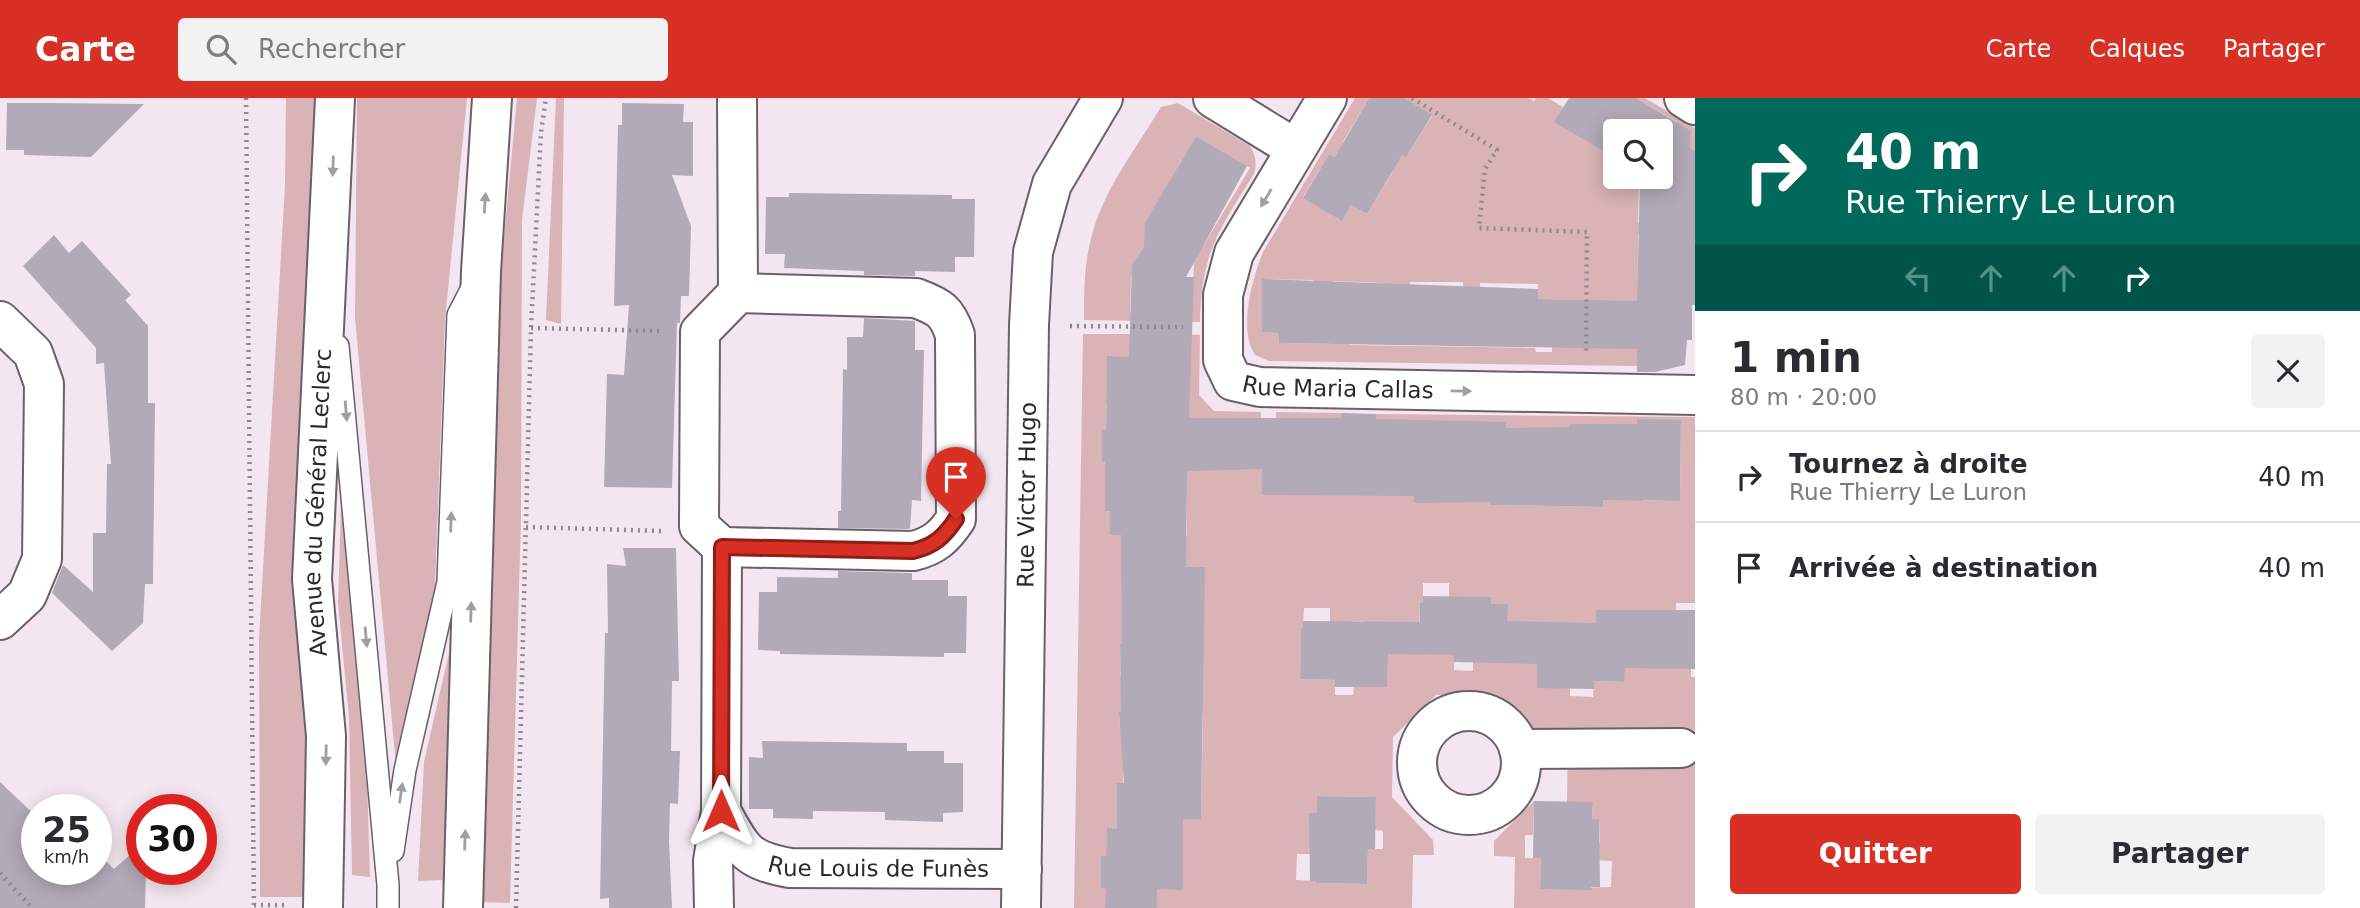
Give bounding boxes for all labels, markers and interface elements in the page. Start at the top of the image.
search box [178,18,668,81]
text: Carte [35,30,136,69]
icon: search [202,30,240,68]
text: Rechercher [258,34,405,64]
text: Carte [1986,35,2051,63]
text: Calques [2089,35,2185,63]
text: Partager [2223,35,2325,63]
map controls [1603,119,1673,189]
button: search [1603,119,1673,189]
text: 40 m [1845,124,1981,181]
icon: right [1730,126,1821,217]
one-way arrow [327,155,338,177]
text: Rue Thierry Le Luron [1845,183,2176,221]
one-way arrow [1260,189,1273,208]
one-way arrow [480,192,491,214]
icon: left [1899,259,1937,297]
icon: ahead [1972,259,2010,297]
icon: ahead [2045,259,2083,297]
icon: right [2118,259,2156,297]
text: 1 min [1730,333,1862,382]
button: close [2251,334,2325,408]
street label: Avenue du Général Leclerc [299,348,336,658]
street label: Rue Maria Callas [1240,370,1434,403]
text: 80 m · 20:00 [1730,384,1877,410]
one-way arrow [1450,385,1472,397]
one-way arrow [340,400,351,422]
street label: Rue Victor Hugo [1012,402,1041,588]
pin [926,447,986,519]
text: Tournez à droite [1789,449,2028,479]
icon: arrive [937,458,975,496]
icon: right [1730,458,1768,496]
text: 40 m [2258,462,2325,492]
text: Rue Thierry Le Luron [1789,479,2027,505]
one-way arrow [445,510,456,532]
icon: arrive [1730,549,1768,587]
text: Arrivée à destination [1789,553,2098,583]
text: 40 m [2258,553,2325,583]
one-way arrow [465,601,477,623]
one-way arrow [361,626,372,648]
one-way arrow [320,744,332,766]
position arrow [684,774,758,848]
one-way arrow [396,782,407,804]
speed limit sign: 30 [126,794,217,885]
text: 25 [42,810,91,850]
button: Quitter [1730,814,2021,894]
button: Partager [2035,814,2325,894]
one-way arrow [459,829,470,851]
text: km/h [44,846,89,867]
street label: Rue Louis de Funès [765,851,989,882]

